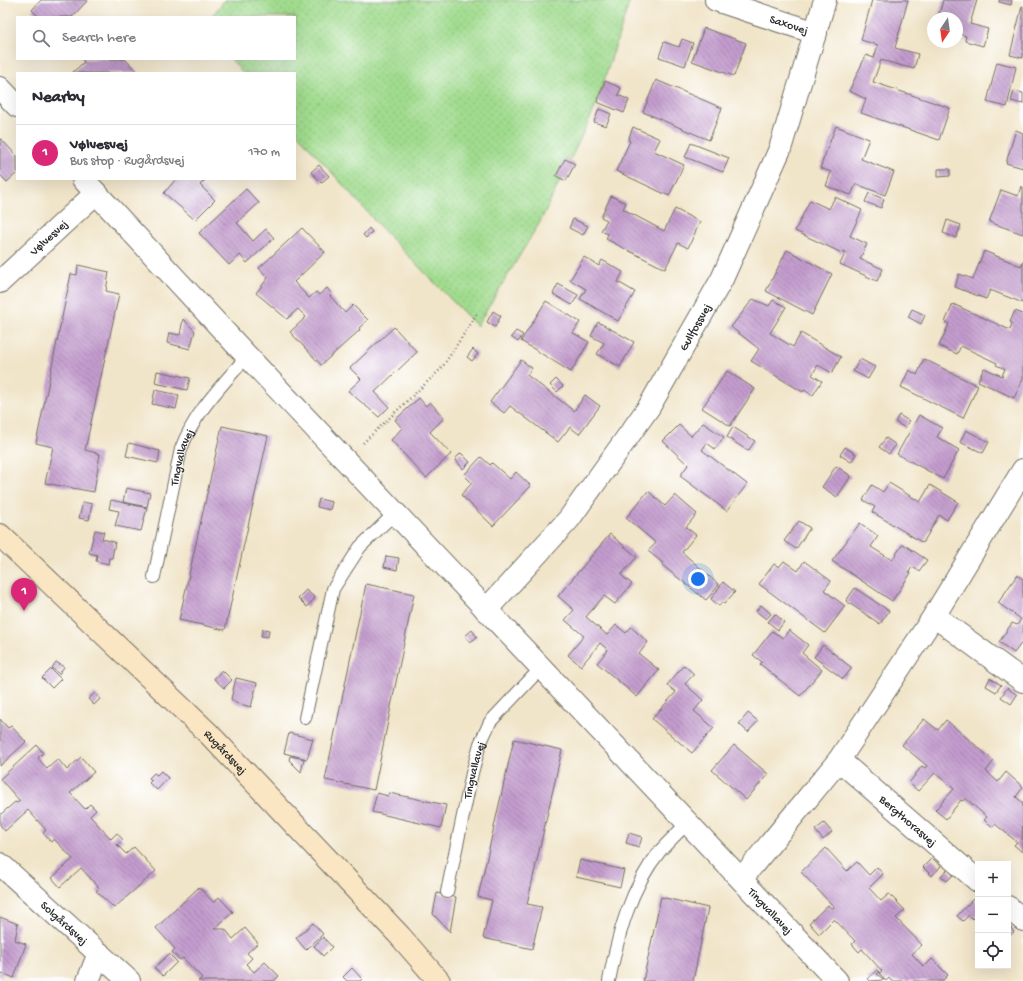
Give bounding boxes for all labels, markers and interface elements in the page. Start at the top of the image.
north arrow [927,12,963,48]
street label: Saxovej [767,13,810,39]
search box [16,16,296,60]
icon: search [30,27,52,49]
text: Search here [62,29,136,47]
text: Nearby [32,88,85,108]
text: Vølvesvej [70,136,128,154]
text: 1 [42,145,48,160]
text: 170 m [248,145,280,160]
text: Bus stop · Rugårdsvej [70,154,185,169]
street label: Vølvesvej [27,218,72,260]
street label: Gullfossvej [677,302,715,354]
street label: Tingvallavej [168,427,198,488]
your location [688,569,708,589]
pin: 1 [11,578,37,611]
street label: Rugårdsvej [200,728,249,778]
street label: Tingvallavej [462,739,489,801]
street label: Bergthorasvej [875,793,939,851]
map controls [975,861,1011,969]
button: + [975,861,1011,897]
street label: Tingvallavej [743,885,794,938]
button: − [975,897,1011,933]
street label: Solgårdsvej [37,899,90,949]
button: locate [975,933,1011,969]

